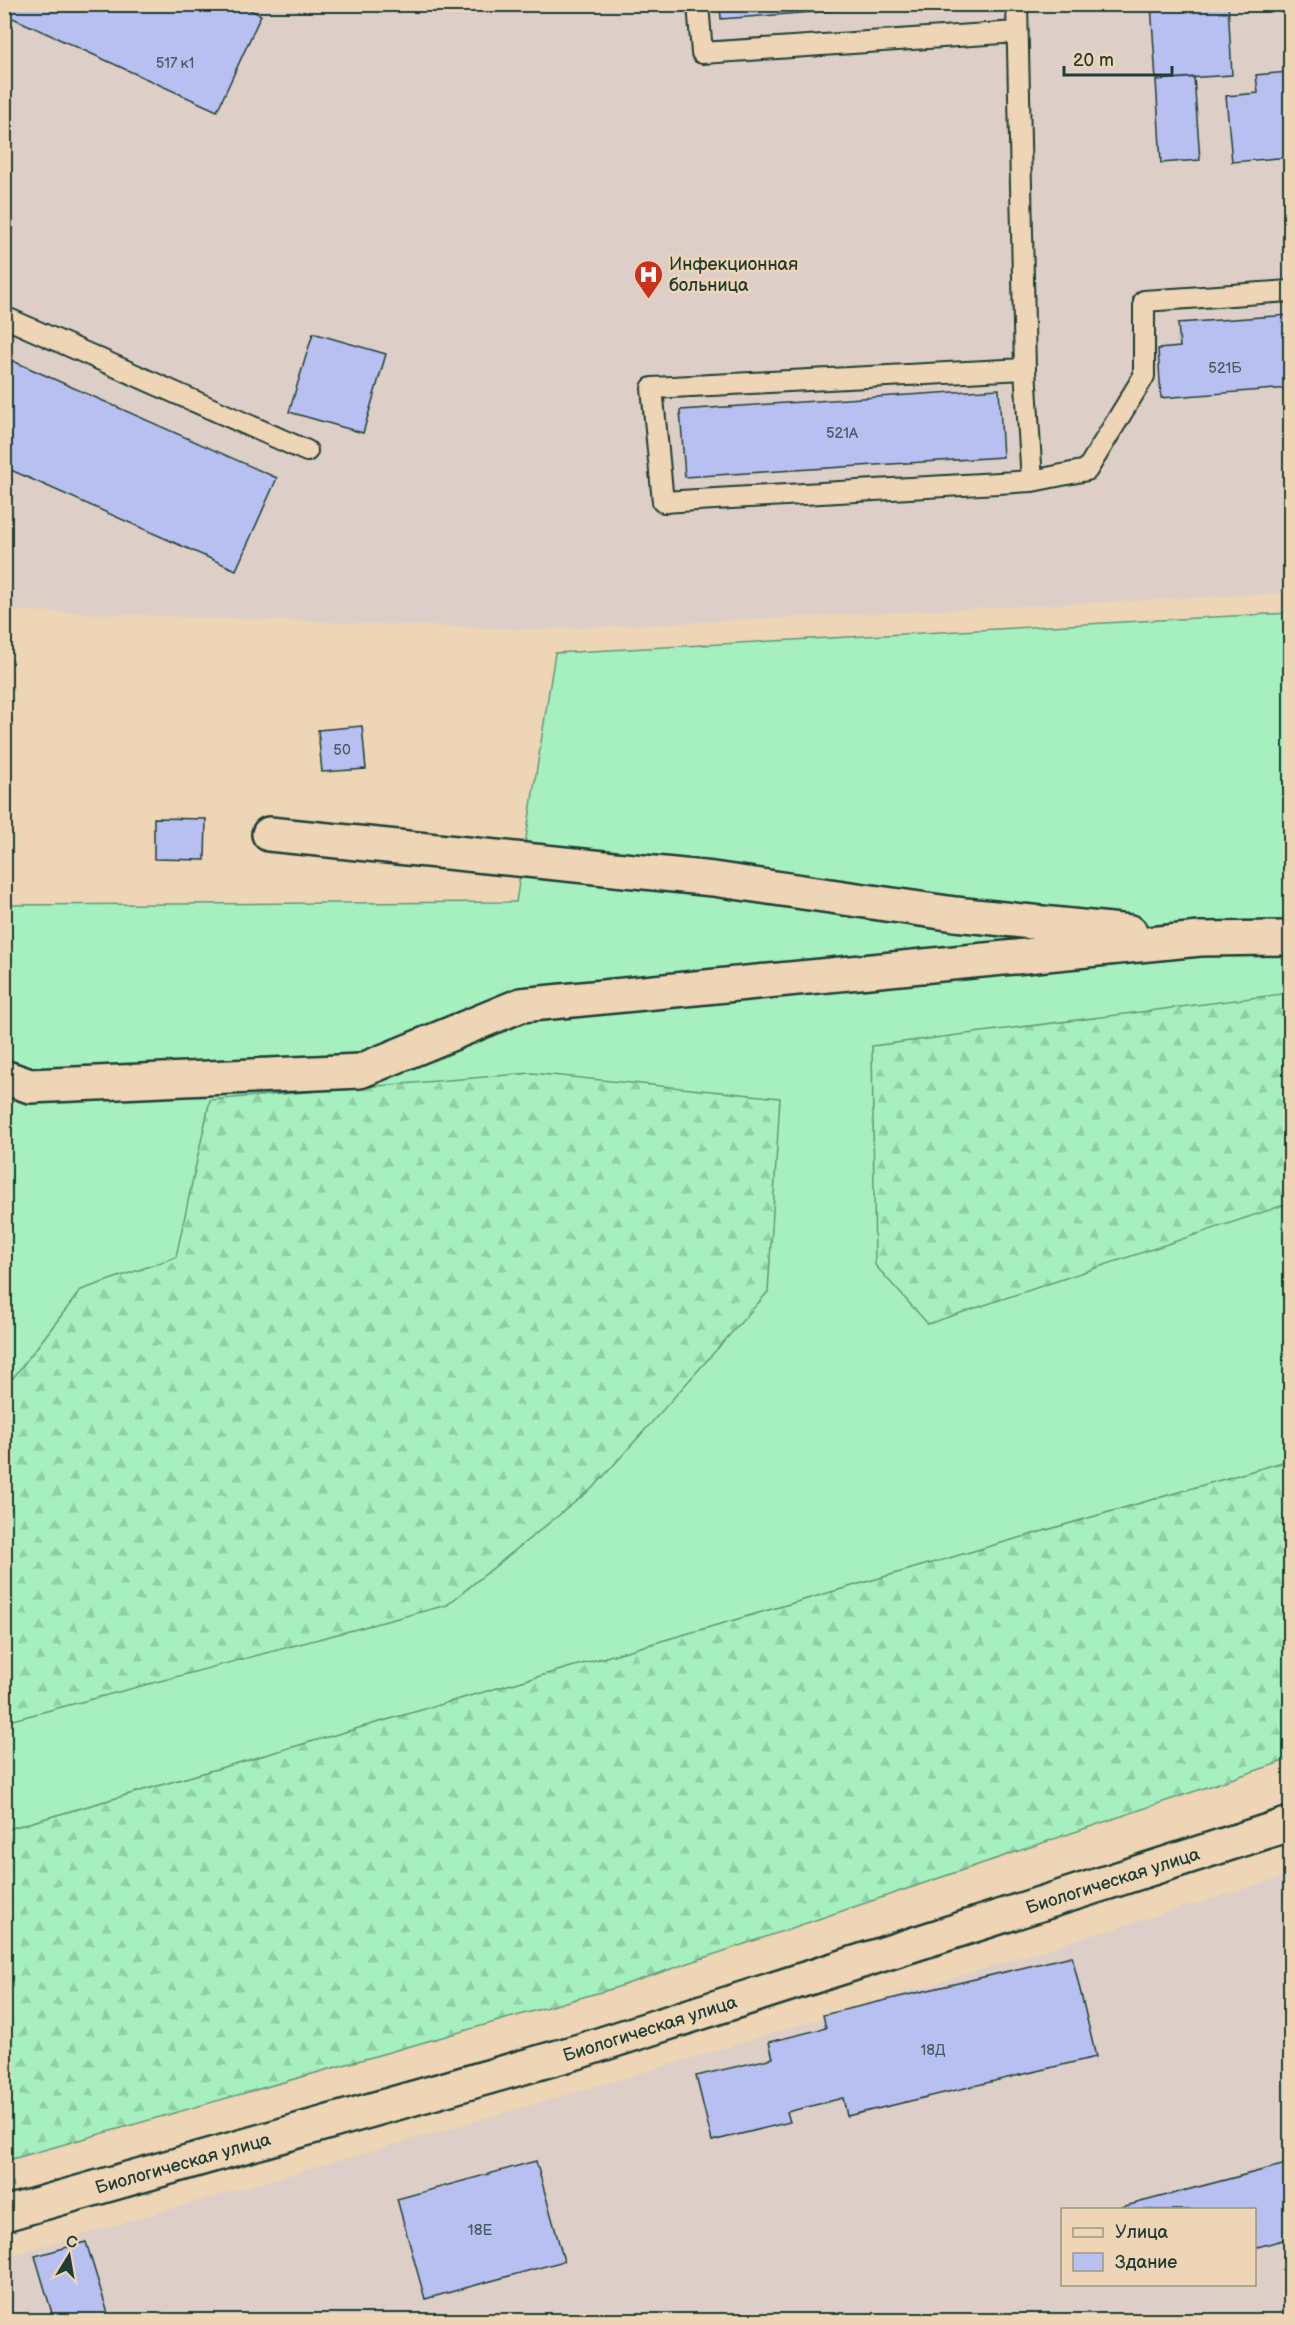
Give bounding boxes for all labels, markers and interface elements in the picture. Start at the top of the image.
scale bar [1064,39,1172,77]
text: 20 m [1073,50,1114,71]
house number: 517 к1 [156,54,194,73]
place label: Инфекционная больница [669,254,798,296]
hospital icon: Инфекционная больница [632,258,664,300]
house number: 521Б [1208,359,1242,378]
house number: 521А [826,424,859,443]
house number: 50 [333,741,351,760]
street label: Биологическая улица [1023,1843,1203,1919]
street label: Биологическая улица [561,1991,740,2066]
house number: 18Д [920,2041,946,2060]
street label: Биологическая улица [93,2129,274,2199]
legend [1061,2208,1256,2286]
house number: 18Е [468,2221,492,2240]
text: Улица [1115,2222,1169,2243]
north arrow [39,2226,99,2286]
text: С [64,2232,79,2253]
text: Здание [1115,2252,1177,2273]

